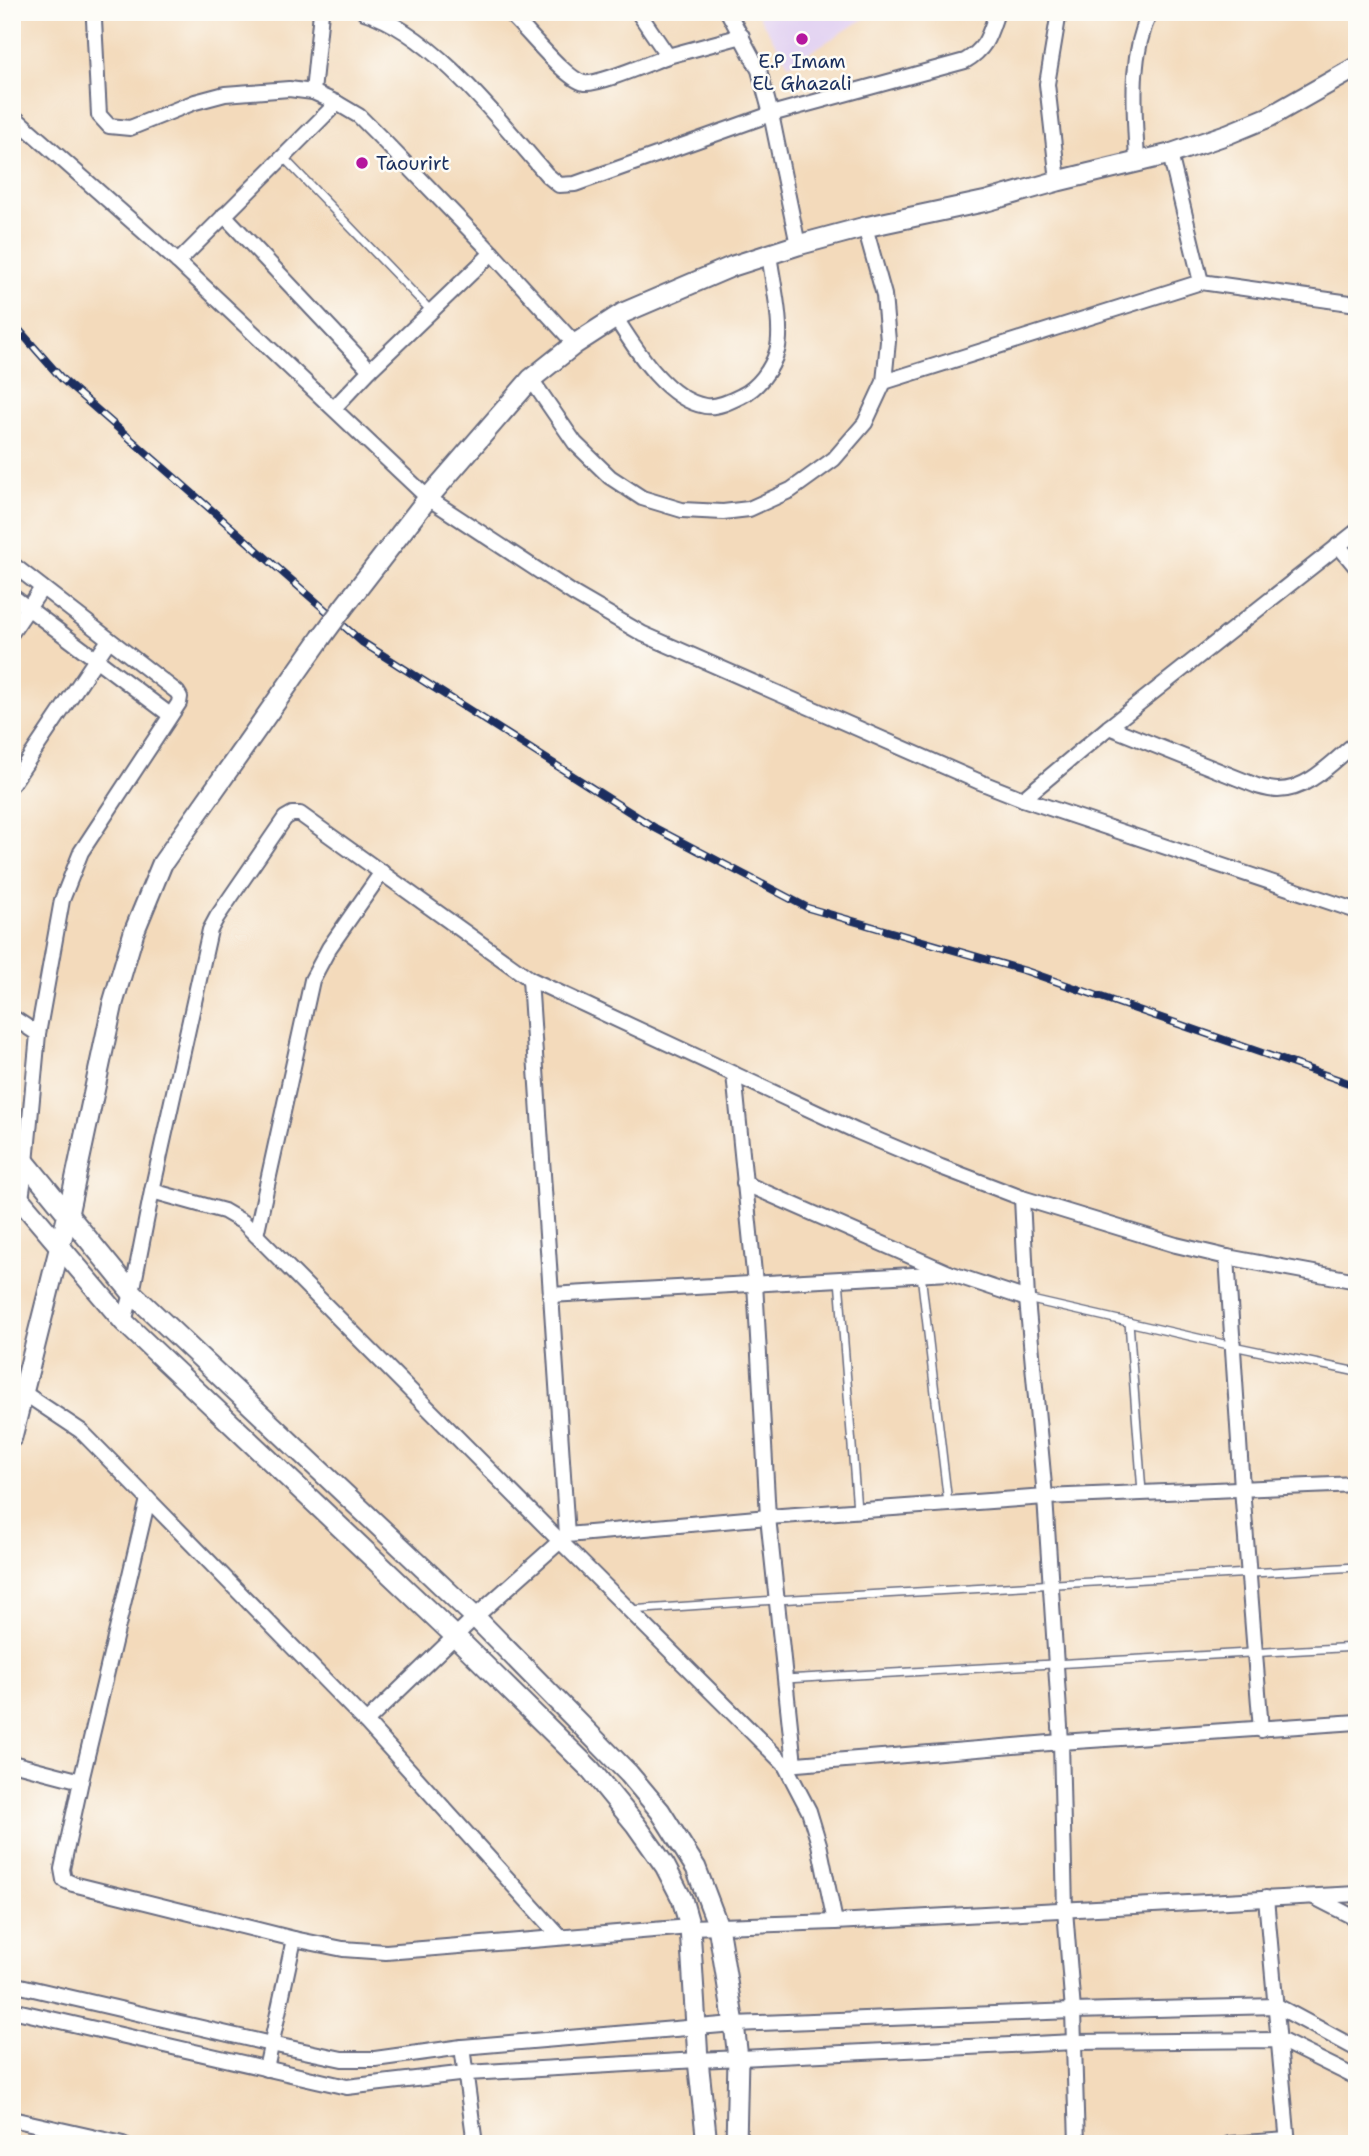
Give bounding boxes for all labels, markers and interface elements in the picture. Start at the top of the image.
marker: E.P Imam EL Ghazali [794,31,810,47]
place label: E.P Imam EL Ghazali [752,49,852,96]
place label: Taourirt [376,151,450,176]
marker: Taourirt [354,155,370,171]

